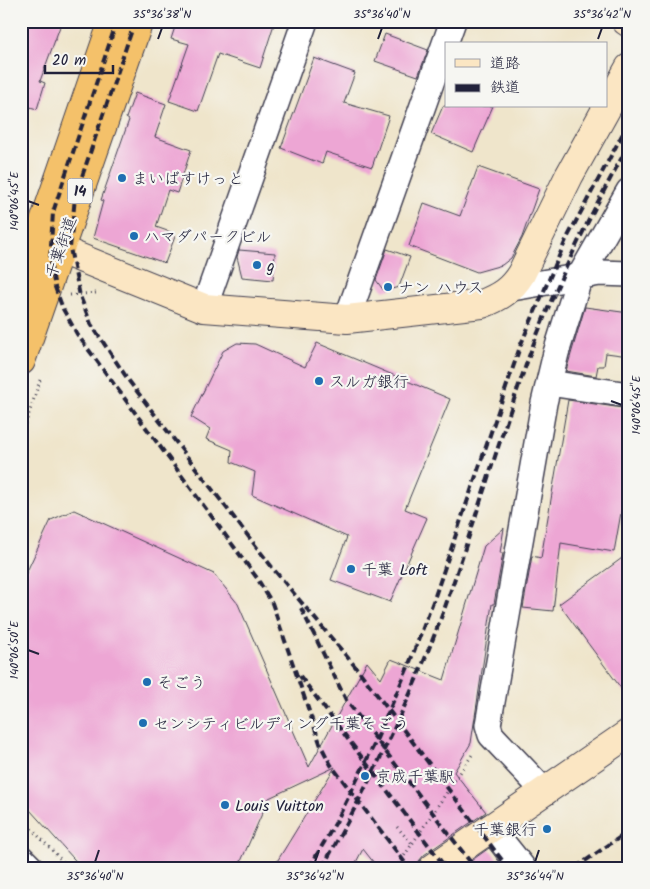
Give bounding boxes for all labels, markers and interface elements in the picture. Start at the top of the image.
text: 35°36'38"N [133,5,191,24]
text: 35°36'40"N [353,5,411,24]
text: 35°36'42"N [573,5,631,24]
scale bar [45,42,112,74]
legend [445,42,608,108]
text: 20 m [52,49,86,73]
text: 道路 [490,52,520,76]
text: 鉄道 [490,76,520,100]
place label: まいばすけっと [132,167,244,192]
text: 140°06'45"E [5,171,24,230]
marker: まいばすけっと [116,172,128,184]
road number: 14 [68,178,92,204]
street label: 千葉街道 [39,213,84,282]
place label: ハマダパークビル [144,225,272,250]
marker: ハマダパークビル [128,230,140,242]
place label: g [266,254,275,279]
marker: g [251,259,263,271]
place label: ナン ハウス [398,276,483,301]
marker: ナン ハウス [382,281,394,293]
place label: スルガ銀行 [329,370,409,395]
marker: スルガ銀行 [313,375,325,387]
text: 140°06'45"E [627,375,646,434]
place label: 千葉 Loft [361,558,428,583]
marker: 千葉 Loft [345,563,357,575]
text: 140°06'50"E [5,620,24,679]
place label: そごう [157,671,206,696]
marker: そごう [141,676,153,688]
place label: センシティビルディング千葉そごう [153,712,409,737]
marker: センシティビルディング千葉そごう [137,717,149,729]
place label: 京成千葉駅 [375,765,455,790]
marker: 京成千葉駅 [359,770,371,782]
place label: Louis Vuitton [235,794,324,819]
marker: Louis Vuitton [219,799,231,811]
place label: 千葉銀行 [473,818,537,843]
marker: 千葉銀行 [541,823,553,835]
text: 35°36'40"N [66,867,124,886]
text: 35°36'42"N [286,867,344,886]
text: 35°36'44"N [506,867,564,886]

